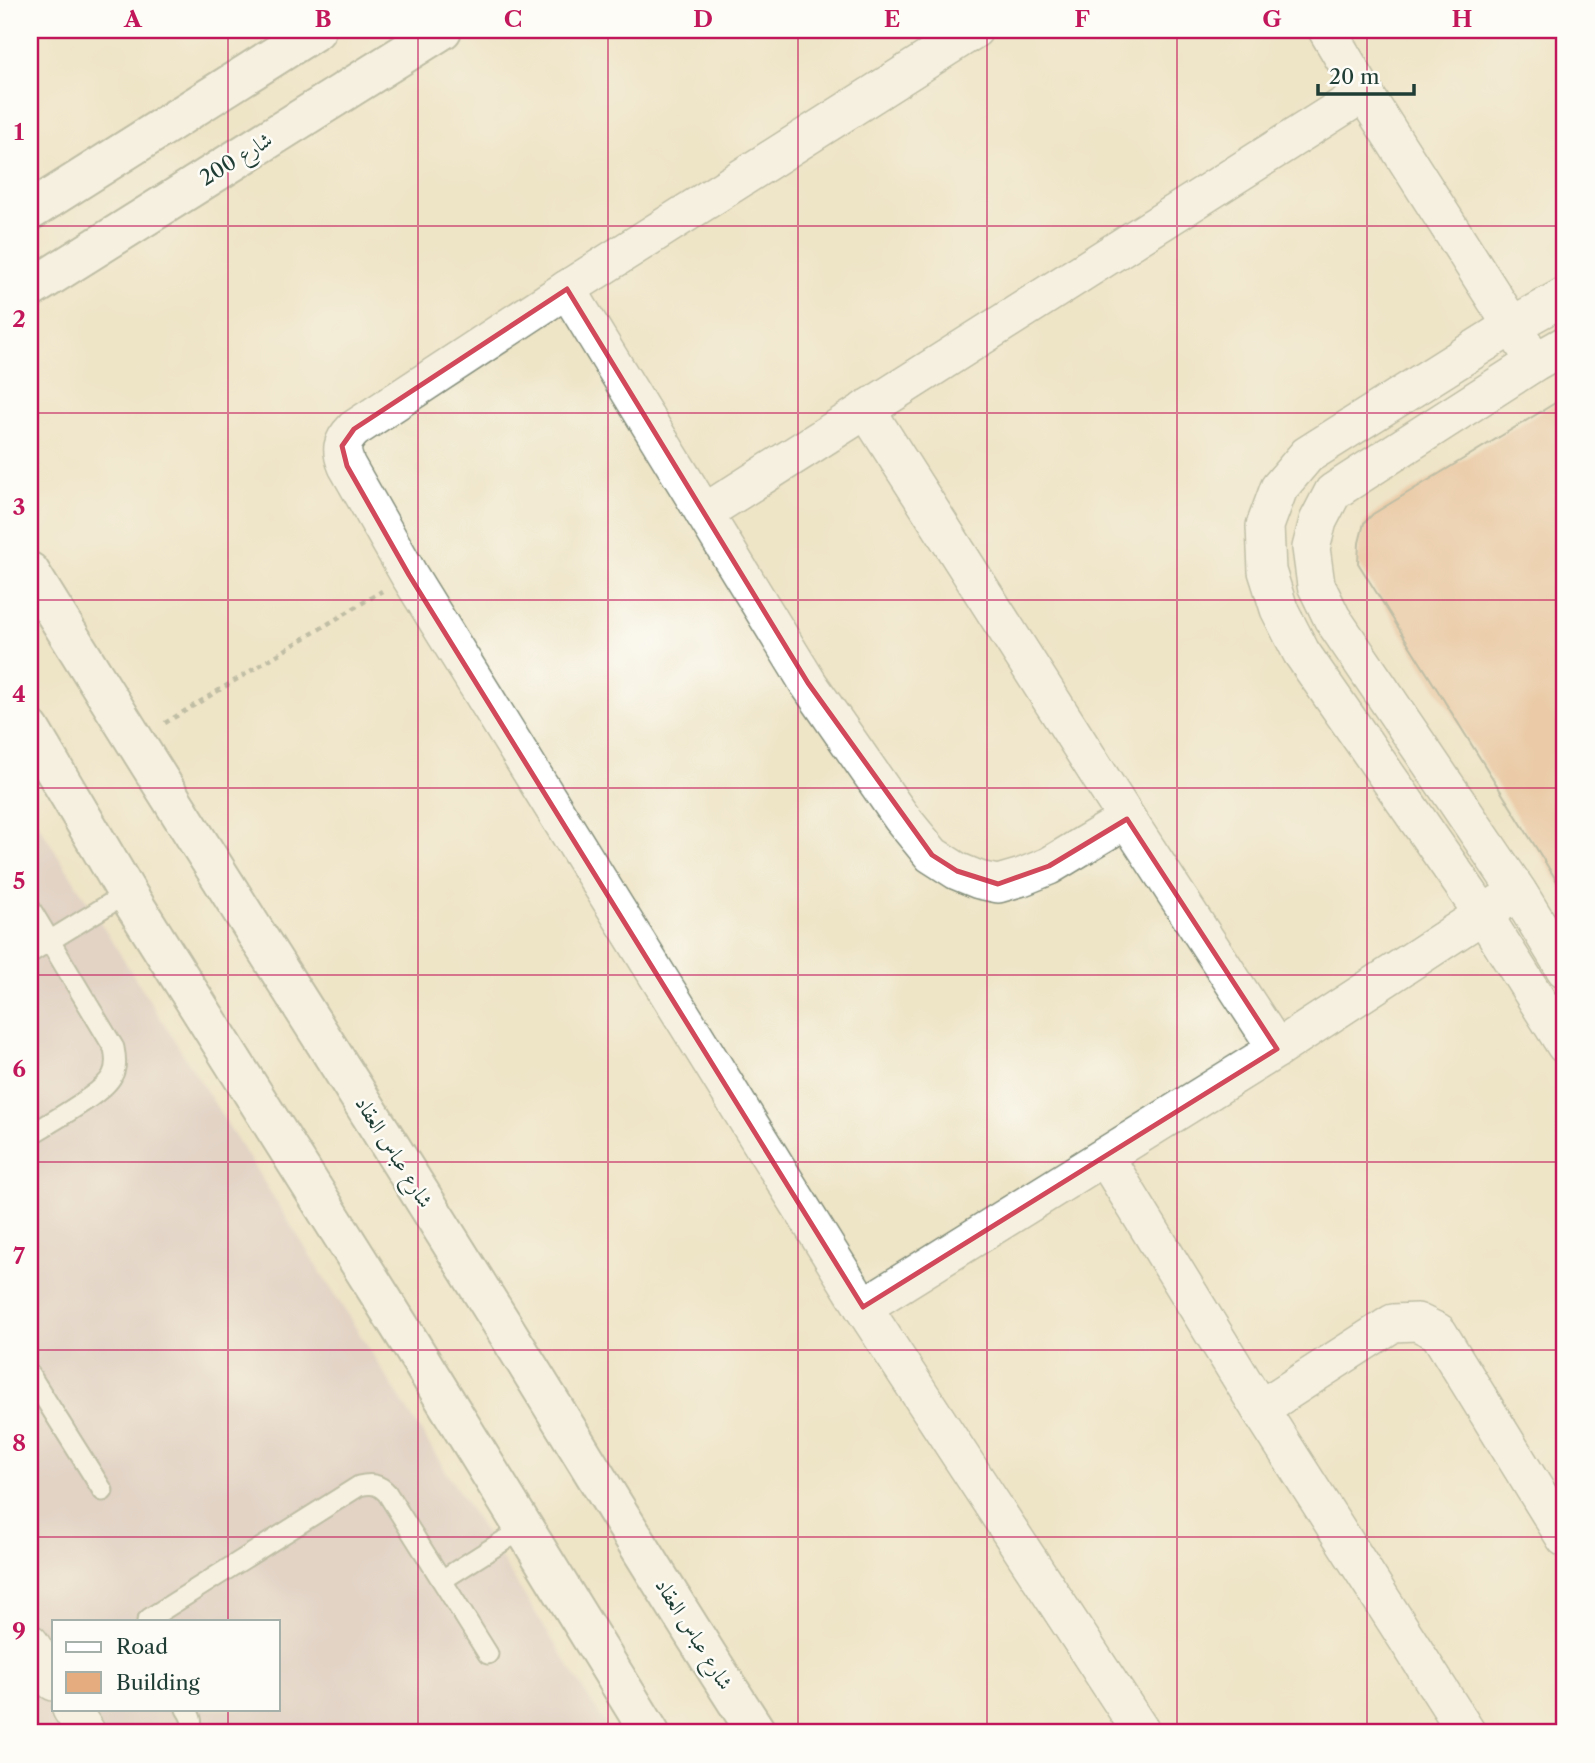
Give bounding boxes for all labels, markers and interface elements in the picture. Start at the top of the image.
text: A [123,5,143,33]
text: B [314,5,332,33]
text: C [504,5,522,33]
text: D [693,5,713,33]
text: E [884,5,900,33]
text: F [1074,5,1090,33]
text: G [1262,5,1282,33]
text: H [1452,5,1473,33]
scale bar [1318,52,1415,96]
text: 20 m [1329,64,1380,89]
text: 1 [14,118,25,146]
street label: شارع 200 [195,127,280,196]
text: 2 [12,305,26,333]
text: 3 [13,493,26,521]
text: 4 [12,680,26,708]
text: 5 [13,867,25,895]
text: 6 [12,1055,26,1083]
street label: شارع عباس العقاد [345,1091,439,1215]
text: 7 [13,1242,25,1270]
text: 8 [12,1429,26,1457]
street label: شارع عباس العقاد [645,1573,739,1697]
text: 9 [12,1617,26,1645]
legend [52,1620,280,1710]
text: Road [116,1634,168,1659]
text: Building [116,1670,201,1695]

